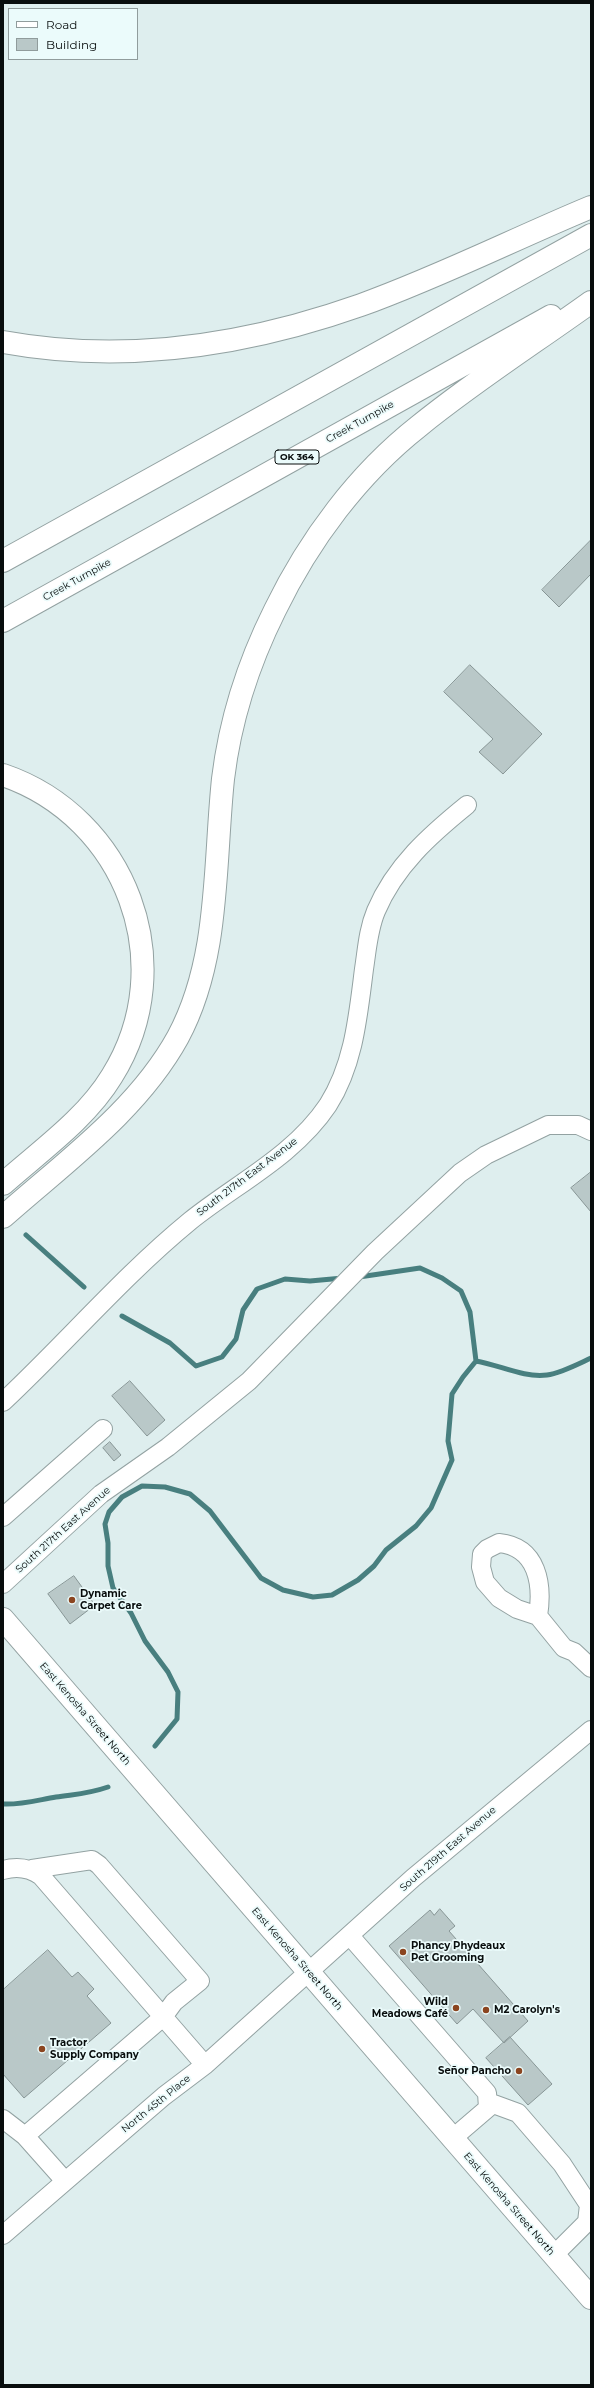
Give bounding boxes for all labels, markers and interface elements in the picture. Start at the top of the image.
legend [8,8,138,60]
text: Road [46,17,77,32]
text: Building [46,37,97,52]
street label: Creek Turnpike [324,398,396,446]
road number: OK 364 [275,450,319,464]
street label: Creek Turnpike [41,556,113,604]
street label: South 217th East Avenue [194,1135,300,1219]
street label: South 217th East Avenue [13,1484,113,1576]
place label: Dynamic Carpet Care [80,1588,142,1612]
marker: Dynamic Carpet Care [67,1595,77,1605]
street label: East Kenosha Street North [37,1660,133,1768]
street label: South 219th East Avenue [398,1804,498,1894]
street label: East Kenosha Street North [249,1905,345,2013]
place label: Phancy Phydeaux Pet Grooming [411,1940,505,1964]
marker: Phancy Phydeaux Pet Grooming [398,1947,408,1957]
place label: Wild Meadows Café [372,1996,448,2020]
marker: Wild Meadows Café [451,2003,461,2013]
place label: M2 Carolyn's [494,2004,560,2016]
marker: M2 Carolyn's [481,2005,491,2015]
place label: Tractor Supply Company [50,2037,139,2060]
marker: Tractor Supply Company [37,2044,47,2054]
place label: Señor Pancho [438,2065,511,2077]
marker: Señor Pancho [514,2066,524,2076]
street label: North 45th Place [119,2073,193,2135]
street label: East Kenosha Street North [461,2150,557,2258]

